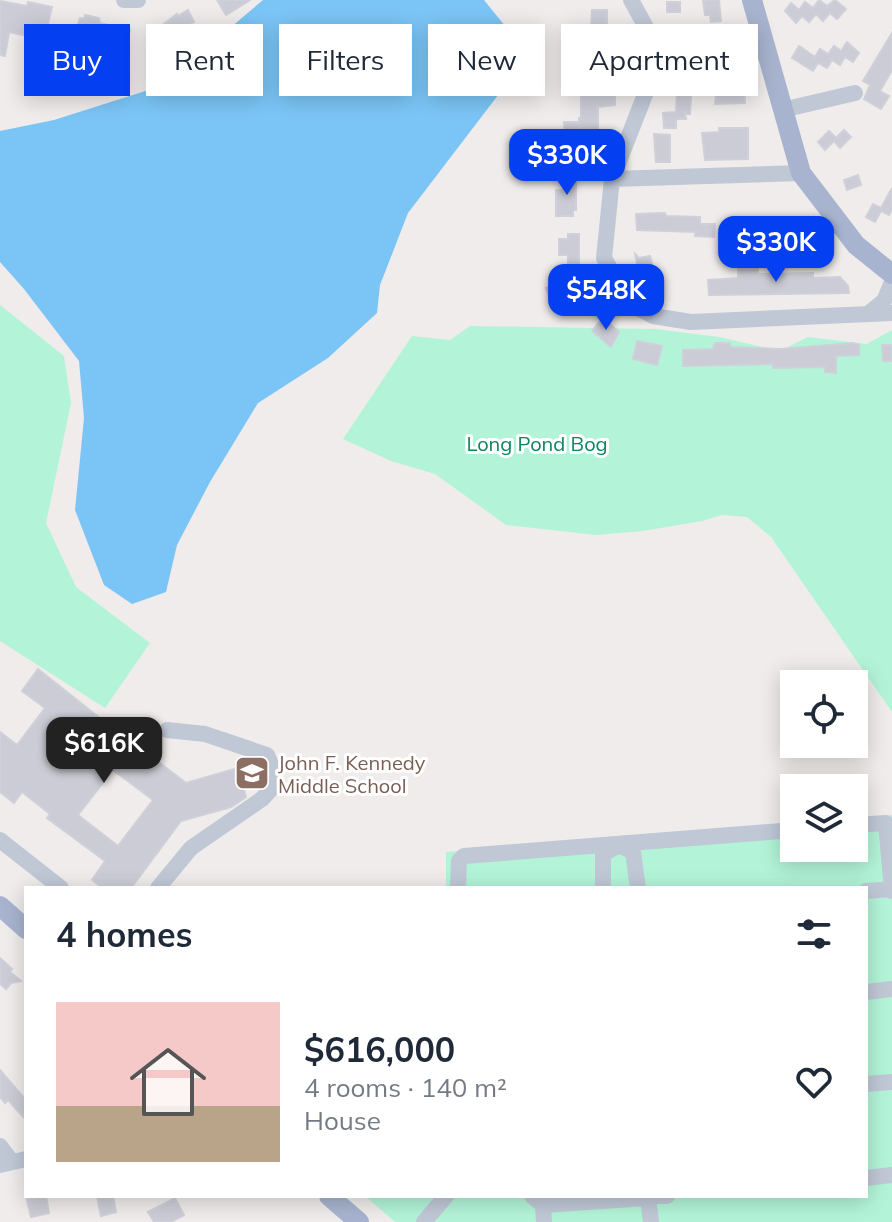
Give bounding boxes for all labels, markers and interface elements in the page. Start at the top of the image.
chip: Buy [24,24,130,96]
chip: Rent [146,24,263,96]
chip: Filters [279,24,412,96]
chip: New [428,24,545,96]
chip: Apartment [561,24,758,96]
pin: $330K [511,129,623,197]
text: $330K [527,138,607,171]
pin: $330K [720,216,832,284]
text: $330K [736,225,816,258]
pin: $548K [550,264,662,332]
text: $548K [566,273,646,306]
park label: Long Pond Bog [466,431,608,456]
map controls [780,670,868,862]
button: locate [780,670,868,758]
pin: $616K [48,717,160,785]
text: $616K [64,726,144,759]
place label: John F. Kennedy Middle School [278,750,426,798]
school or university icon: John F. Kennedy Middle School [233,754,271,792]
button: layers [780,774,868,862]
icon: filters [792,912,836,956]
text: 4 homes [56,913,193,956]
text: $616,000 [304,1028,455,1071]
icon: home [120,1034,216,1130]
icon: heart [792,1060,836,1104]
text: 4 rooms · 140 m² [304,1071,507,1104]
text: House [304,1104,381,1137]

